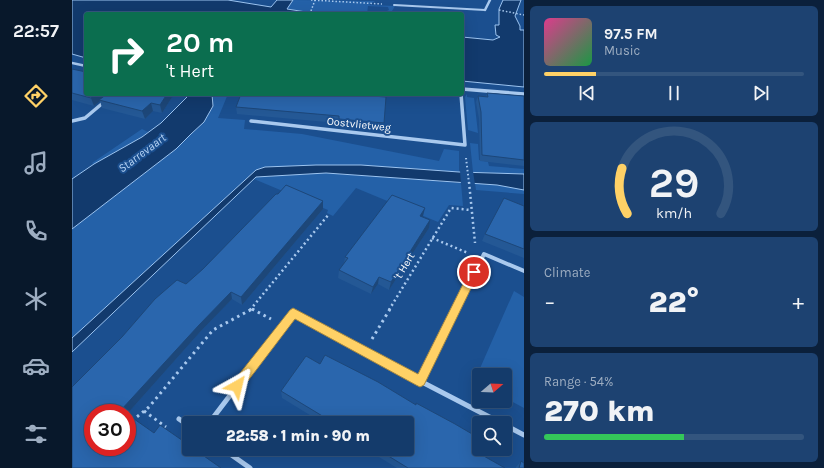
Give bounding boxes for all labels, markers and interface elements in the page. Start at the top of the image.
text: 22:57 [13,20,59,42]
text: 97.5 FM [604,25,658,43]
text: 20 m [166,26,234,59]
icon: right [100,28,152,80]
text: Music [604,43,640,58]
text: 't Hert [166,60,214,82]
icon: directions [22,82,50,110]
icon: previous [576,82,598,104]
icon: pause [663,82,685,104]
icon: next [750,82,772,104]
street label: Oostvlietweg [326,115,392,134]
water label: Starrevaart [115,130,169,175]
icon: music [22,149,50,177]
text: 29 [649,159,699,207]
text: km/h [656,205,692,222]
icon: phone [22,217,50,245]
street label: 't Hert [391,250,418,282]
pin [457,255,491,289]
icon: arrive [463,261,485,283]
text: Climate [544,265,590,280]
text: 22° [648,284,700,320]
icon: climate [22,285,50,313]
text: − [544,289,556,315]
text: + [792,289,804,315]
icon: car [22,352,50,380]
position arrow [216,365,258,407]
north arrow [472,368,512,408]
map controls [472,368,512,456]
text: Range · 54% [544,374,614,389]
text: 270 km [544,393,655,429]
speed limit sign: 30 [84,404,136,456]
button: search [472,416,512,456]
icon: filters [22,420,50,448]
text: 22:58 · 1 min · 90 m [226,427,370,445]

